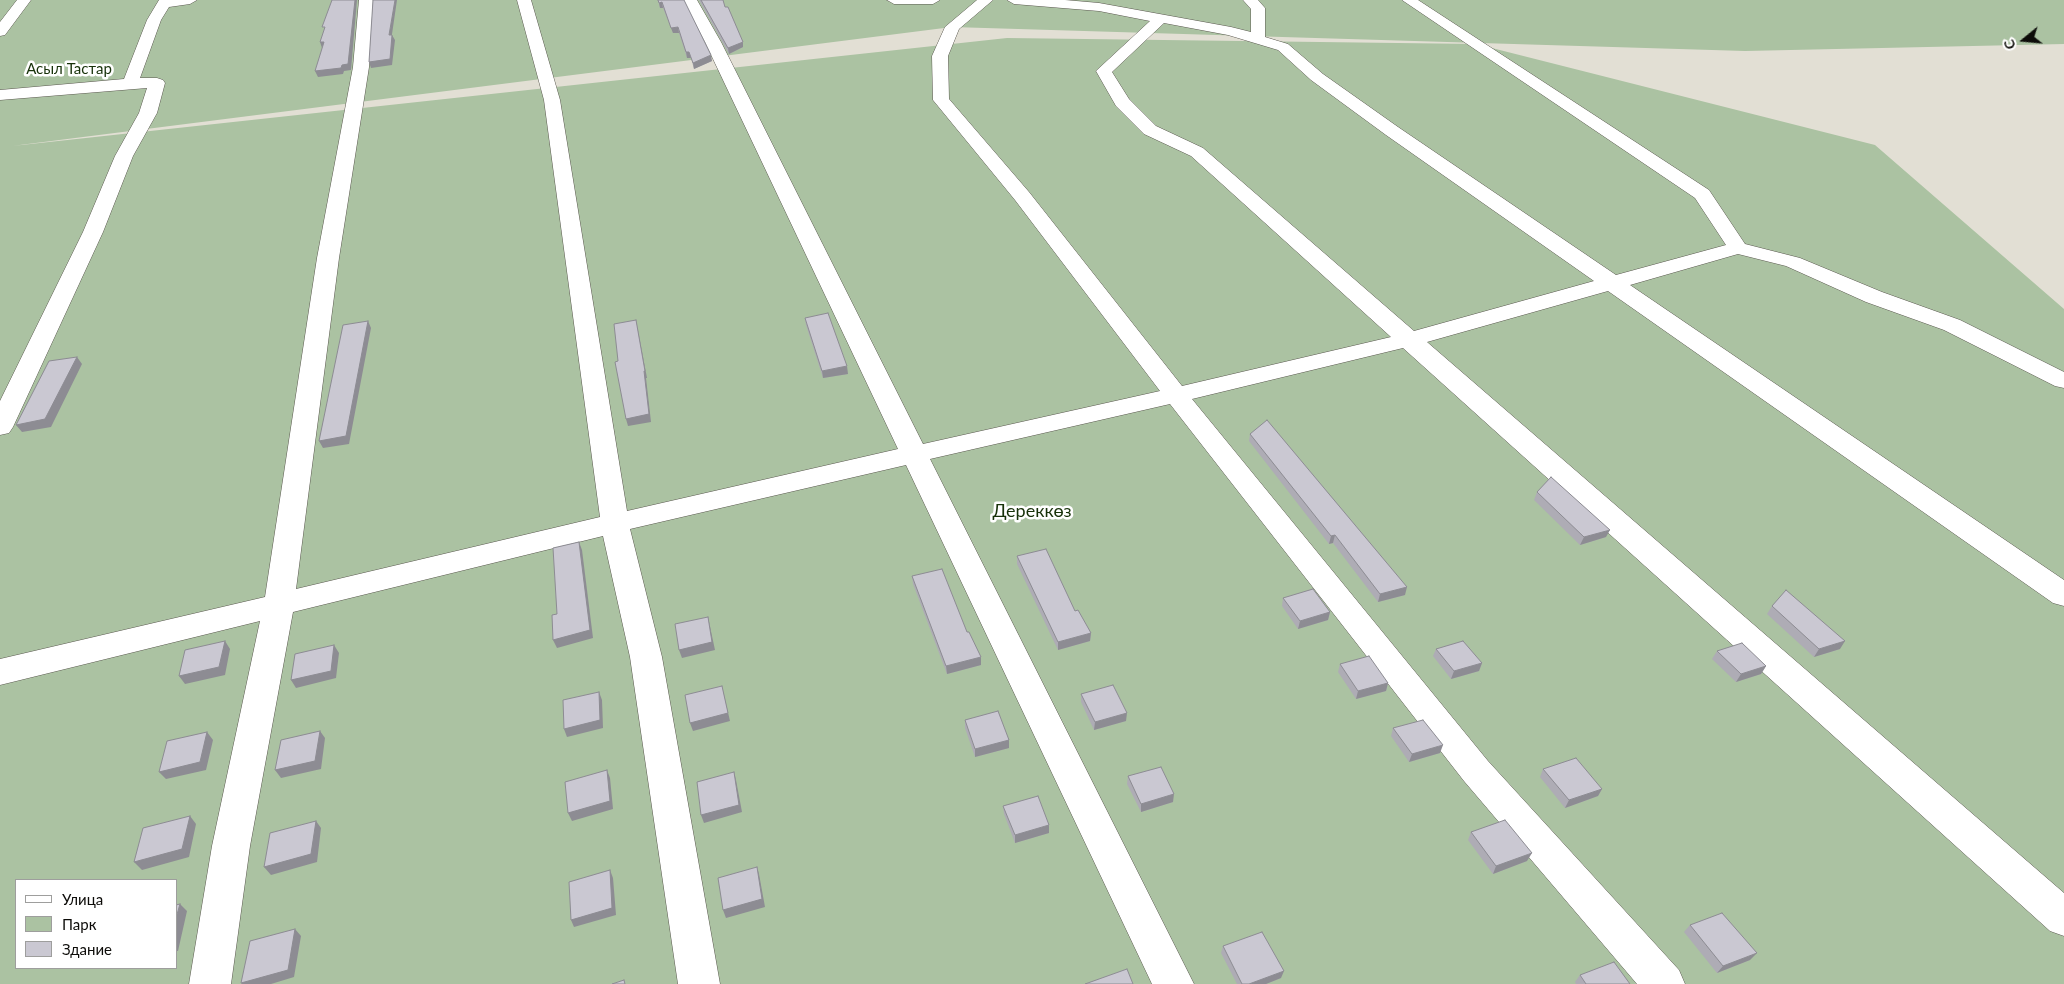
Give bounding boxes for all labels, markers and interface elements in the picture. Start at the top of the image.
north arrow [1999,15,2049,65]
text: С [2000,38,2019,51]
park label: Асыл Тастар [26,60,112,78]
park label: Дереккөз [992,500,1072,522]
legend [15,879,178,969]
text: Улица [62,890,103,908]
text: Парк [62,915,96,933]
text: Здание [62,940,112,958]

